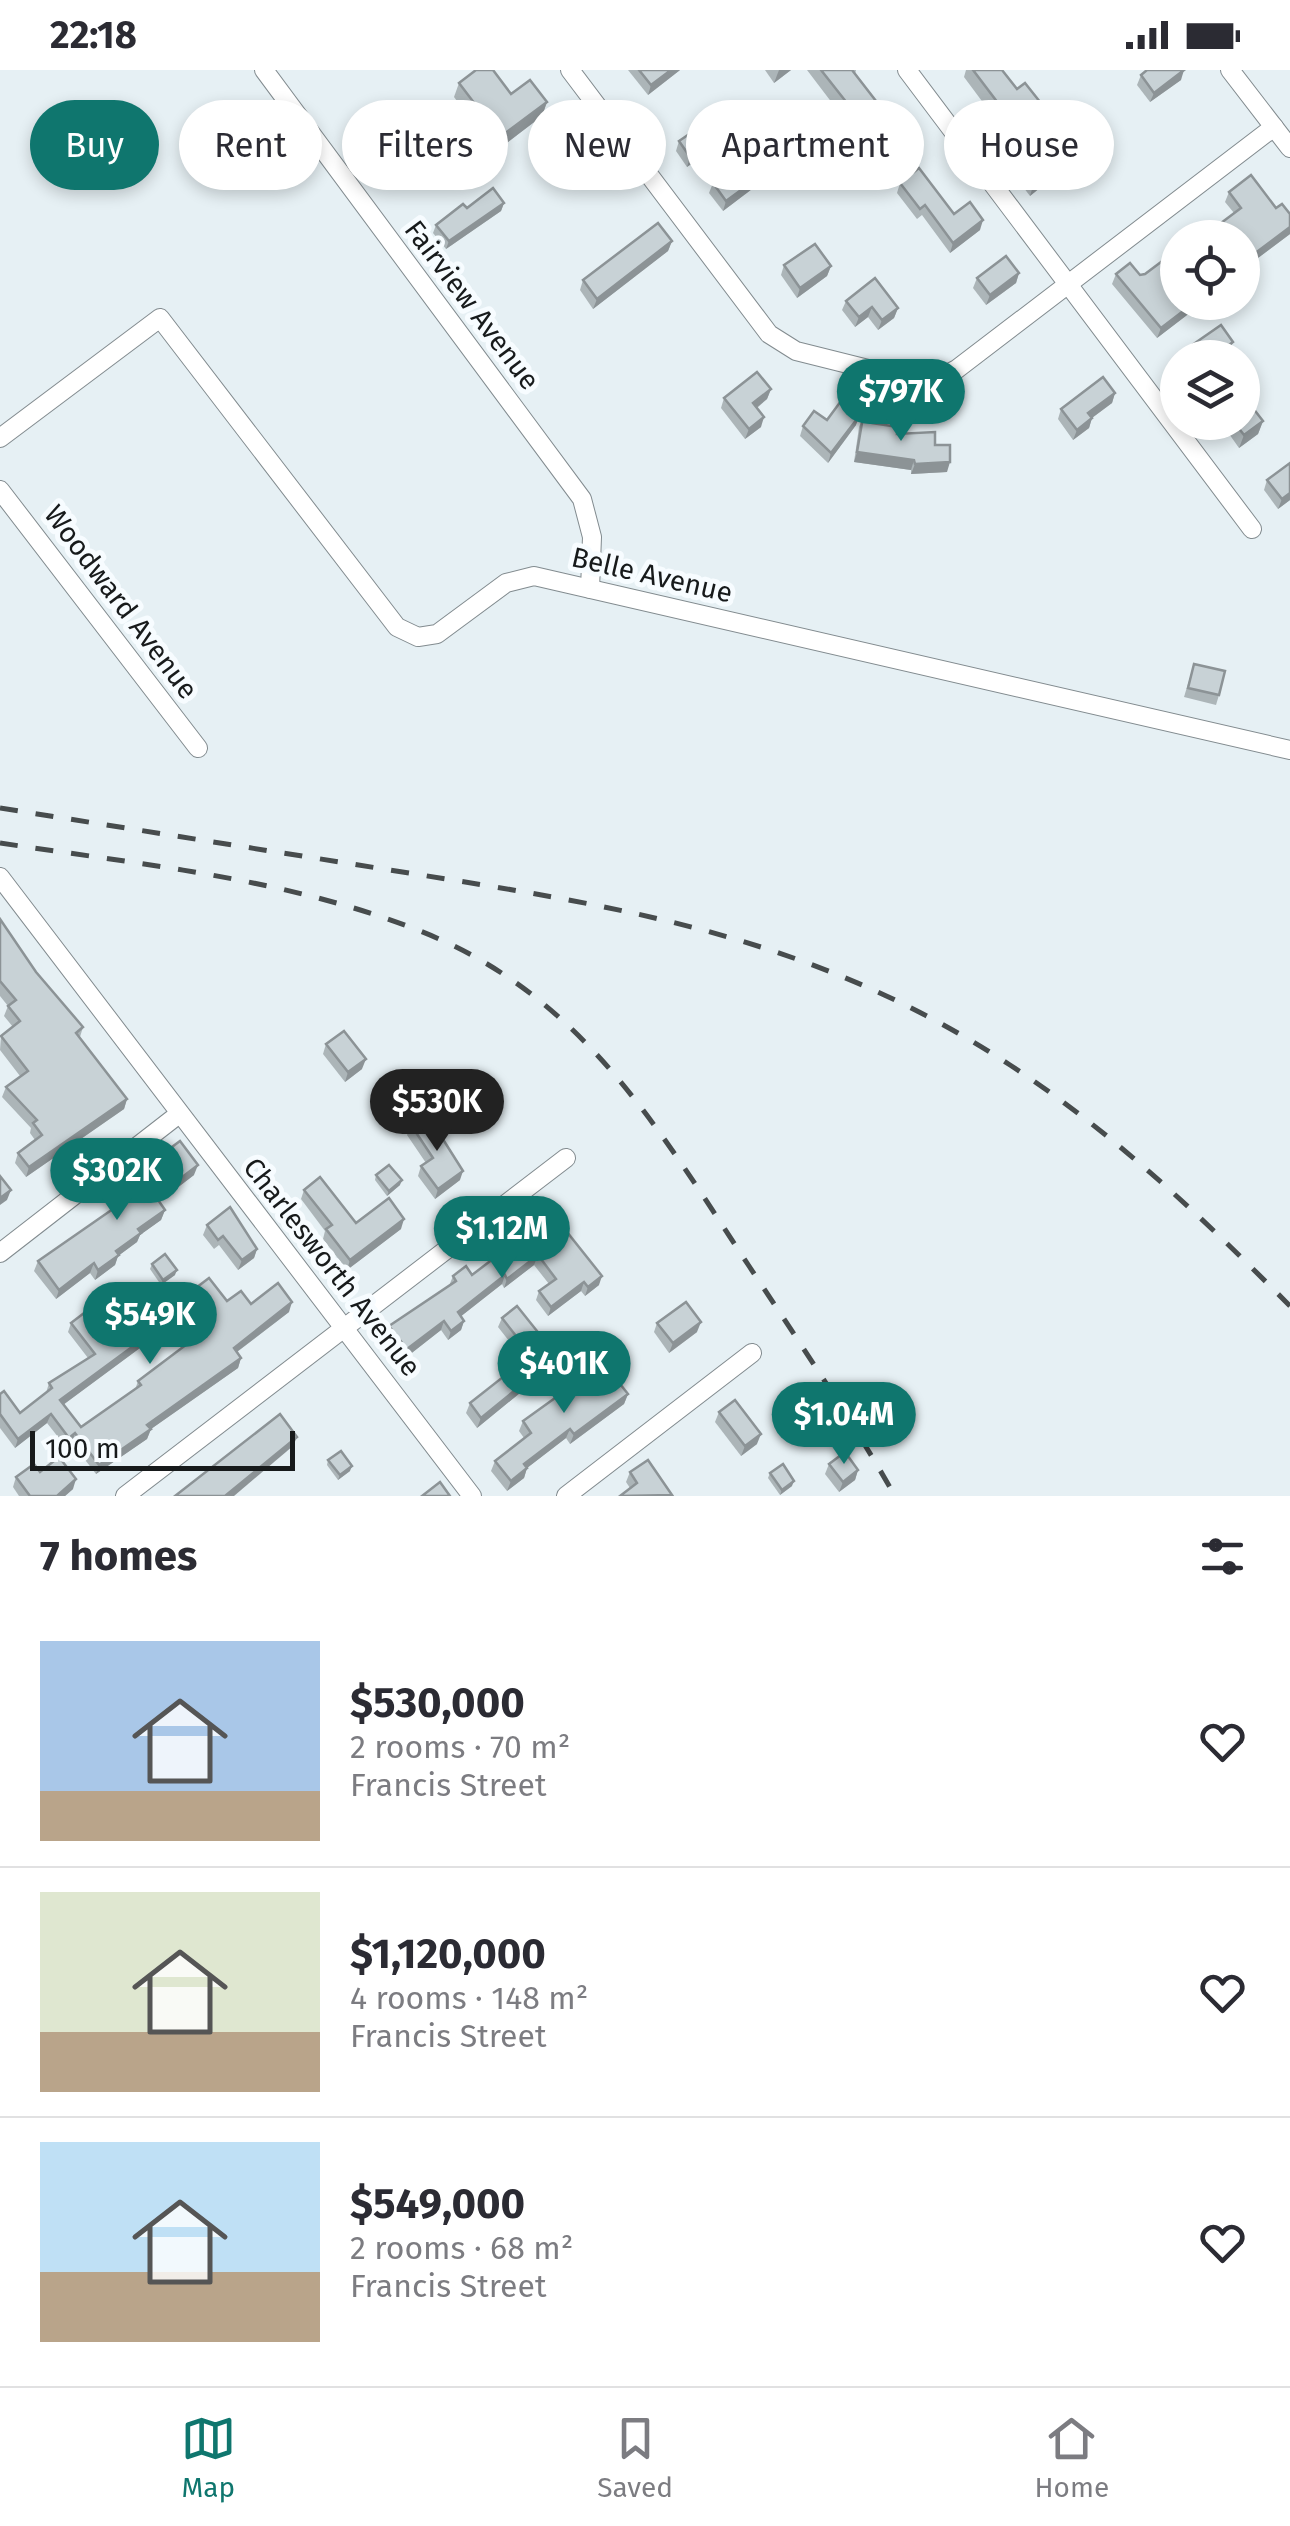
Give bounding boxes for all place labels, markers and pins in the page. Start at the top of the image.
pin: $797K [831,359,971,444]
pin: $530K [367,1069,507,1154]
pin: $302K [47,1138,187,1223]
pin: $1.12M [421,1196,583,1281]
pin: $549K [80,1282,220,1367]
pin: $401K [494,1331,634,1416]
pin: $1.04M [763,1382,925,1467]

